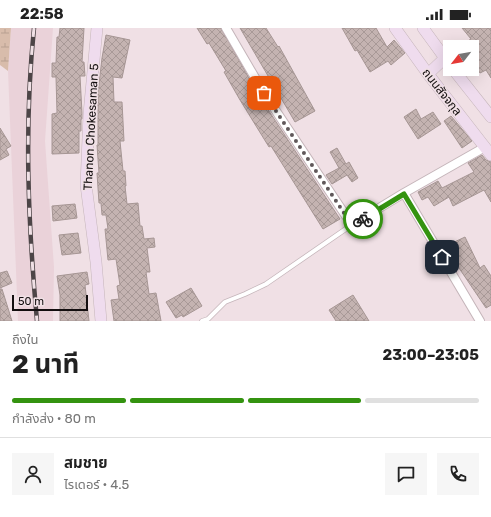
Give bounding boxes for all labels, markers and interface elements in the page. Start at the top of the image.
text: 22:58 [20,5,64,23]
north arrow [443,40,479,76]
map controls [443,40,479,76]
street label: Thanon Chokesaman 5 [81,63,101,191]
street label: ถนนสัจจกุล [419,66,465,118]
pin [247,76,281,110]
icon: bag [253,82,275,104]
courier [343,199,383,239]
icon: bike [352,208,374,230]
pin [425,240,459,274]
icon: home [431,246,453,268]
scale bar [12,293,88,312]
text: 50 m [18,295,44,308]
text: ถึงใน [12,332,38,347]
text: 23:00–23:05 [383,346,479,364]
text: 2 นาที [12,349,79,380]
text: กำลังส่ง · 80 m [12,411,96,426]
button: person [12,453,54,495]
button: chat [385,453,427,495]
button: phone [437,453,479,495]
text: สมชาย [64,454,108,472]
text: ไรเดอร์ · 4.5 [64,477,129,492]

